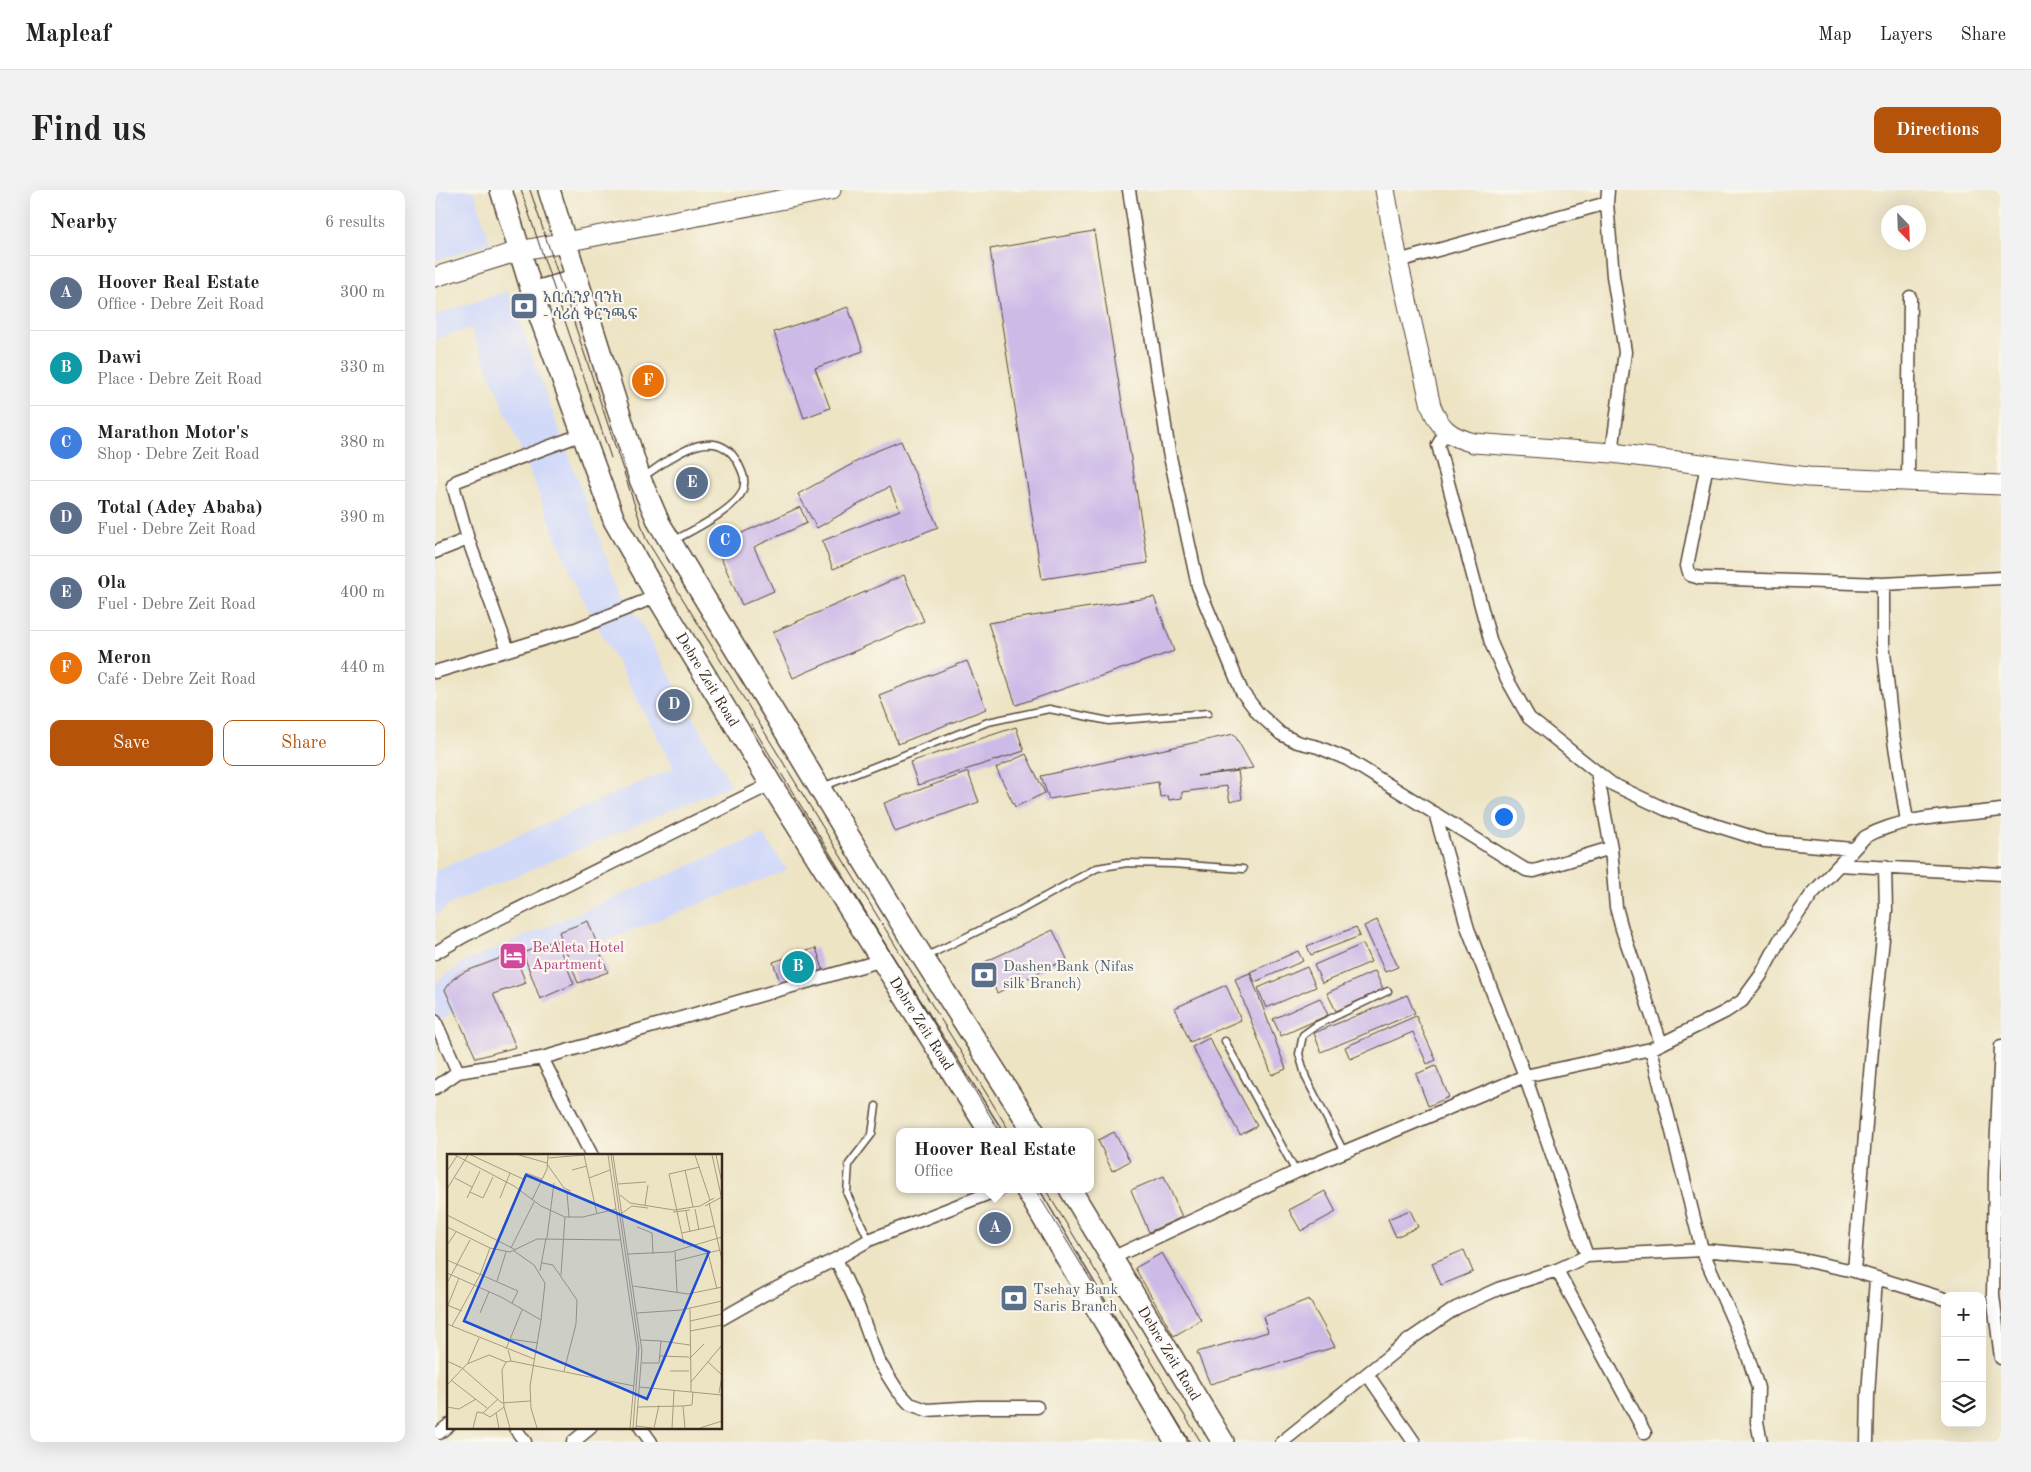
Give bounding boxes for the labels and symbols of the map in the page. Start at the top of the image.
north arrow [1881,205,1926,250]
place label: አቢሲንያ ባንክ - ሳሪስ ቅርንጫፍ [543,290,637,323]
bank icon: አቢሲንያ ባንክ - ሳሪስ ቅርንጫፍ [509,291,539,321]
pin: F [632,362,664,400]
pin: E [676,464,708,502]
pin: C [709,522,741,560]
street label: Debre Zeit Road [672,628,742,730]
pin: D [658,686,690,724]
your location [1491,804,1517,830]
hotel icon: BeAleta Hotel Apartment [498,941,528,971]
place label: BeAleta Hotel Apartment [532,941,624,973]
pin: B [782,948,814,986]
bank icon: Dashen Bank (Nifas silk Branch) [969,960,999,990]
place label: Dashen Bank (Nifas silk Branch) [1003,960,1134,992]
street label: Debre Zeit Road [885,975,955,1074]
inset map [447,1154,723,1430]
pin: A [979,1209,1011,1247]
bank icon: Tsehay Bank Saris Branch [999,1283,1029,1313]
place label: Tsehay Bank Saris Branch [1033,1283,1118,1315]
street label: Debre Zeit Road [1134,1304,1202,1404]

